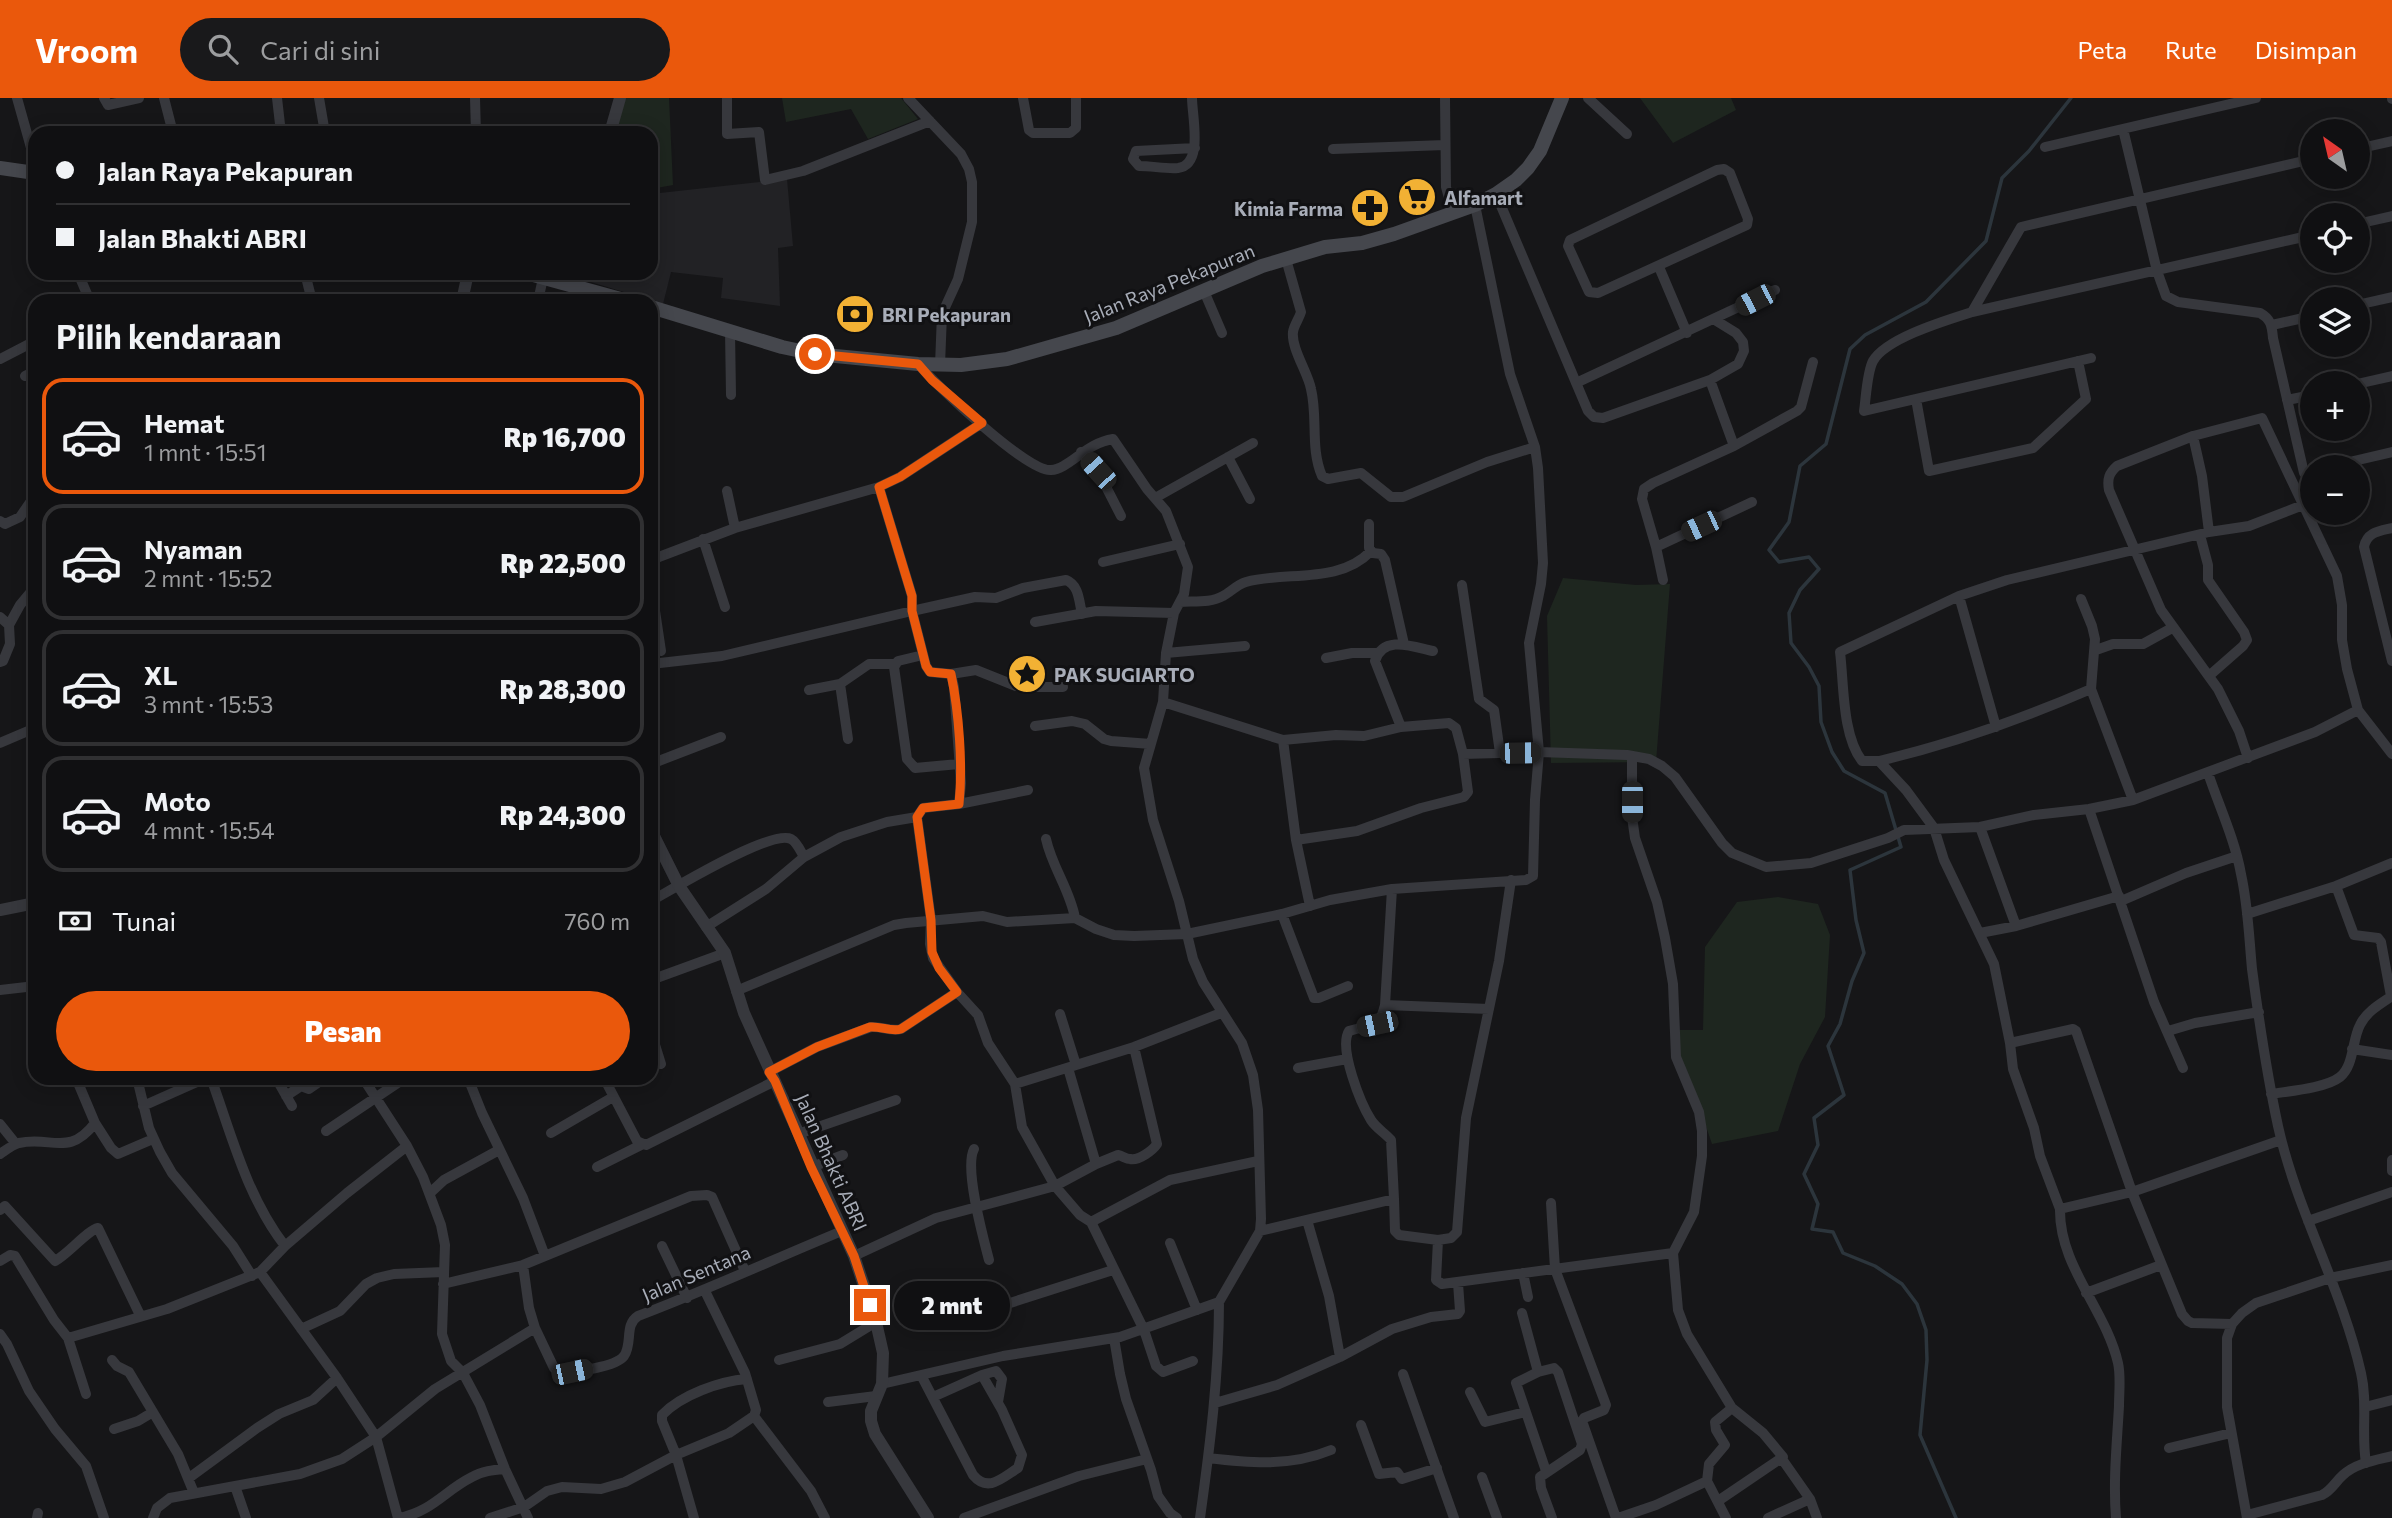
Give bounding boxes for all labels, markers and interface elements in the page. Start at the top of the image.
search box [180,18,670,81]
text: Vroom [35,29,138,70]
icon: search [204,30,242,68]
text: Cari di sini [260,34,380,65]
text: Peta [2077,35,2127,64]
text: Rute [2165,35,2217,64]
text: Disimpan [2255,35,2357,64]
north arrow [2300,119,2370,189]
map controls [2300,119,2370,525]
text: Jalan Raya Pekapuran [98,155,353,186]
supermarket icon: Alfamart [1396,176,1438,218]
place label: Alfamart [1444,186,1523,209]
pharmacy icon: Kimia Farma [1349,187,1391,229]
place label: Kimia Farma [1234,197,1343,220]
button: locate [2300,203,2370,273]
text: Jalan Bhakti ABRI [98,222,307,253]
street label: Jalan Raya Pekapuran [1080,238,1258,328]
car [1732,281,1779,319]
button: layers [2300,287,2370,357]
bank icon: BRI Pekapuran [834,293,876,335]
place label: BRI Pekapuran [882,303,1011,326]
text: Pilih kendaraan [56,316,282,356]
route start [799,338,831,370]
button: + [2300,371,2370,441]
icon: car [60,405,123,468]
text: Hemat [144,407,225,438]
text: Rp 16,700 [504,421,626,452]
text: 1 mnt · 15:51 [144,438,267,466]
car [1077,448,1120,494]
button: − [2300,455,2370,525]
car [1678,508,1725,544]
icon: car [60,531,123,594]
text: Nyaman [144,533,243,564]
text: Rp 22,500 [500,547,626,578]
text: 2 mnt · 15:52 [144,564,273,592]
place icon: PAK SUGIARTO [1006,653,1048,695]
icon: car [60,657,123,720]
text: XL [144,659,178,690]
place label: PAK SUGIARTO [1054,663,1195,686]
text: Rp 28,300 [500,673,626,704]
text: 3 mnt · 15:53 [144,690,273,718]
car [1499,742,1542,764]
car [1622,781,1643,823]
icon: car [60,783,123,846]
text: Moto [144,785,211,816]
text: Rp 24,300 [499,799,626,830]
text: 4 mnt · 15:54 [144,816,275,844]
icon: cash [56,902,94,940]
text: Tunai [112,905,176,936]
text: 760 m [564,907,630,935]
button: Pesan [56,991,630,1071]
car [1355,1009,1400,1039]
street label: Jalan Bhakti ABRI [791,1090,873,1234]
street label: Jalan Sentana [638,1240,754,1306]
callout: 2 mnt [894,1280,1010,1330]
route end [854,1289,886,1321]
text: 2 mnt [922,1291,982,1319]
car [550,1357,595,1387]

